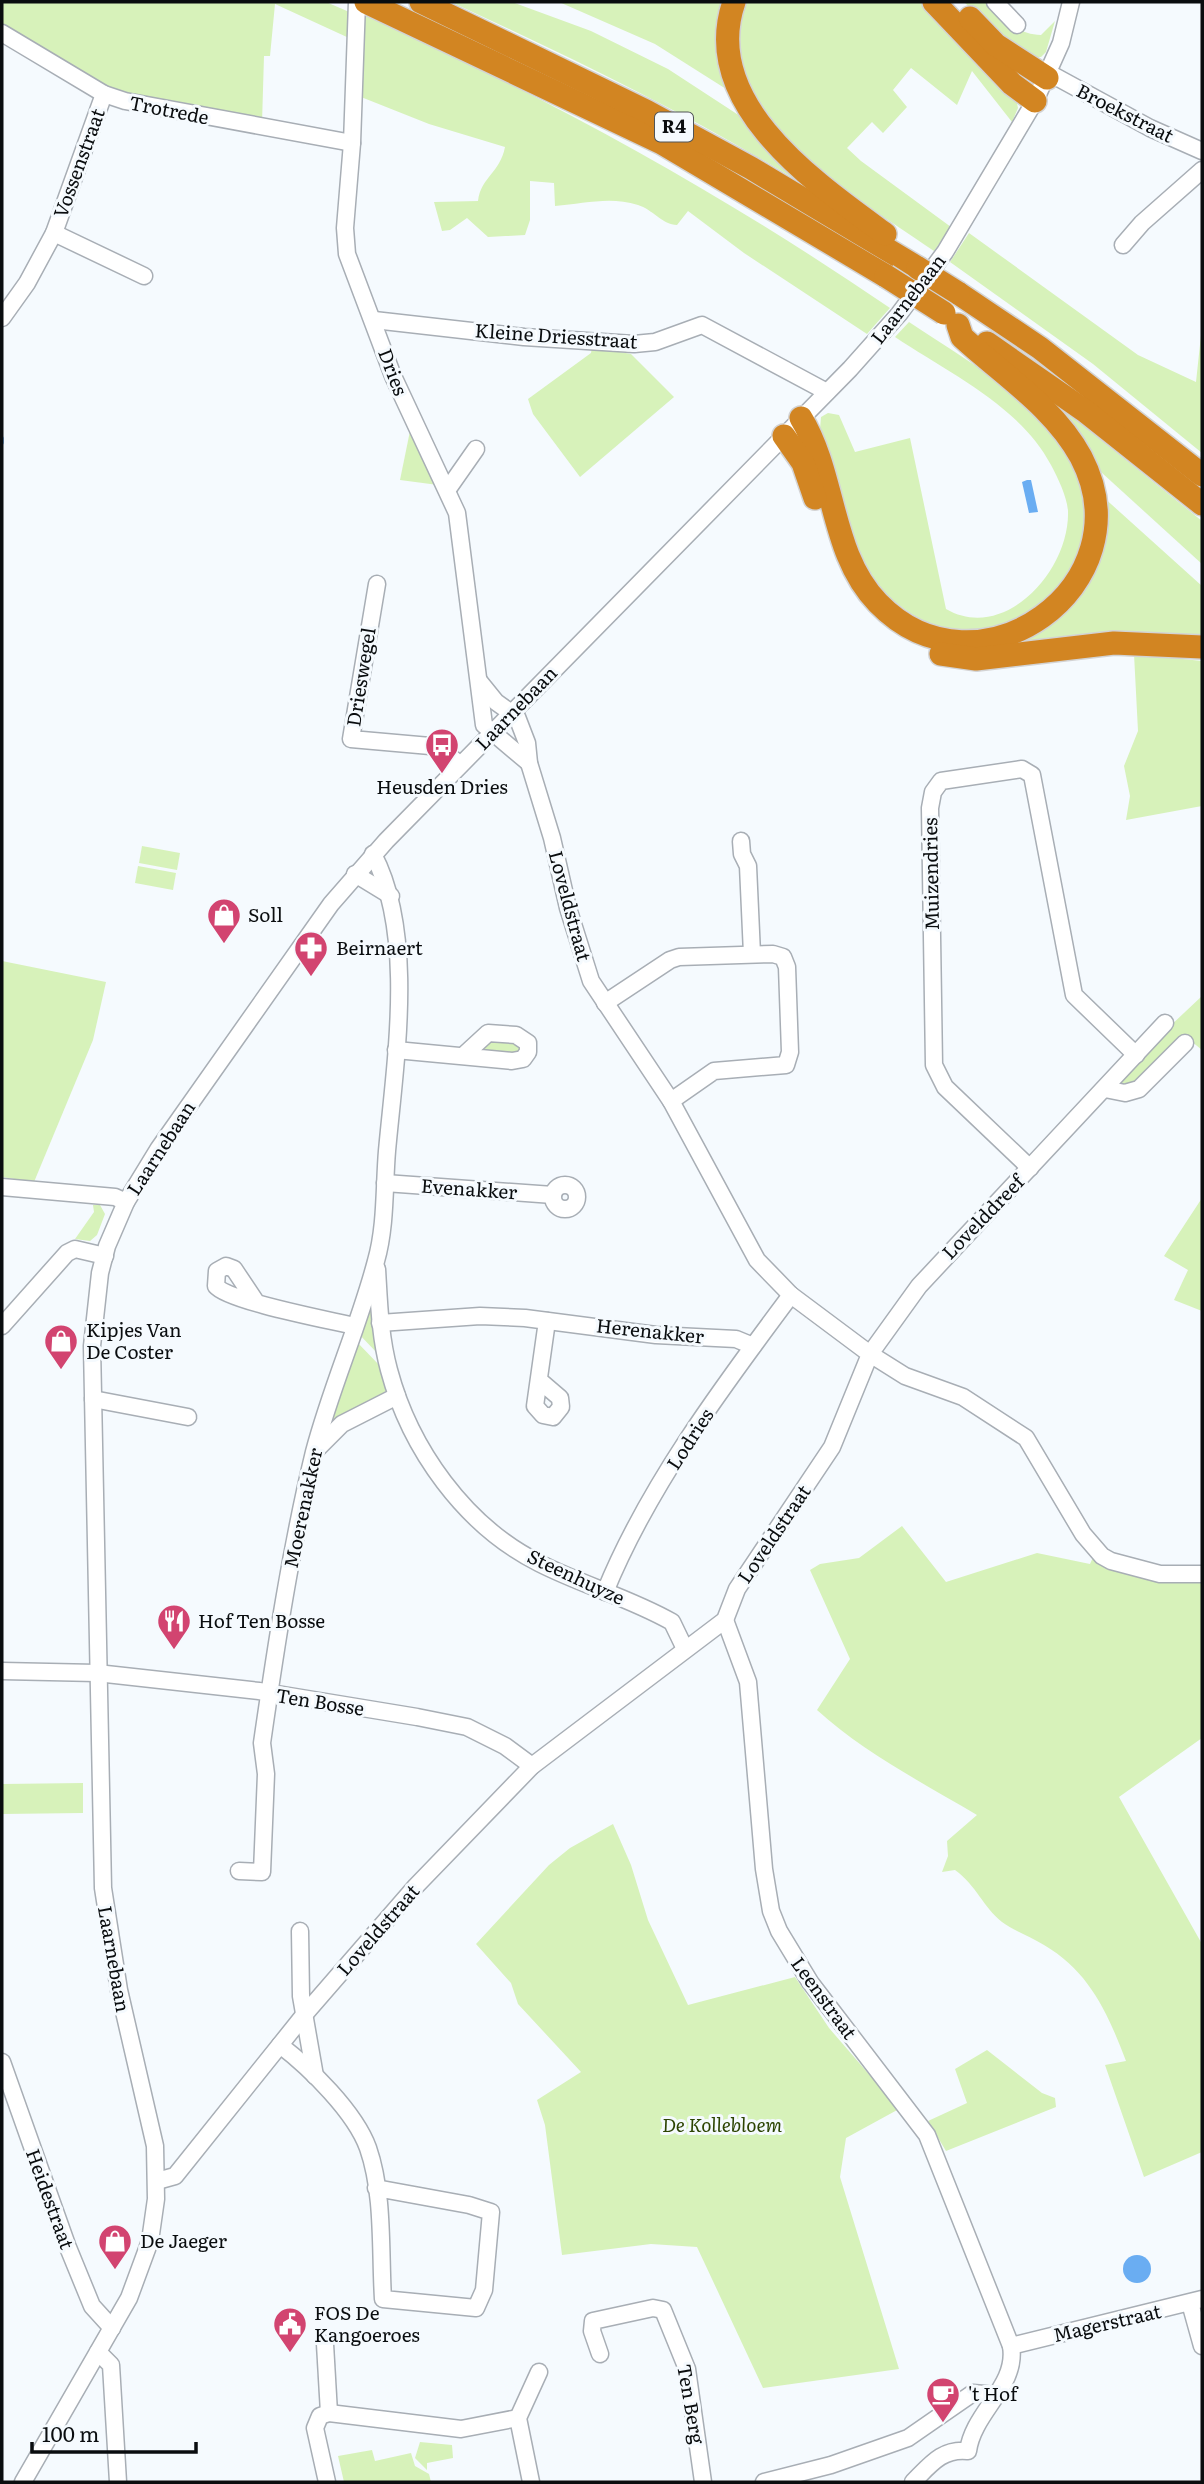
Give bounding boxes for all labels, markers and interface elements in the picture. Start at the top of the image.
street label: Broekstraat [1072,76,1179,149]
street label: Trotrede [127,88,211,130]
street label: Vossenstraat [45,104,111,221]
road number: R4 [655,112,693,142]
street label: Laarnebaan [863,247,951,349]
street label: Kleine Driesstraat [474,315,639,355]
street label: Dries [372,344,416,399]
street label: Drieswegel [338,625,382,728]
street label: Laarnebaan [468,659,563,756]
bus stop icon: Heusden Dries [423,726,461,775]
place label: Heusden Dries [376,772,508,800]
street label: Muizendries [915,817,945,931]
street label: Loveldstraat [543,847,599,964]
shop icon: Soll [205,896,243,945]
place label: Soll [248,900,283,928]
pharmacy icon: Beirnaert [292,929,330,978]
place label: Beirnaert [336,933,423,961]
street label: Laarnebaan [119,1095,201,1200]
street label: Lovelddreef [935,1166,1031,1265]
street label: Evenakker [420,1171,518,1205]
street label: Herenakker [595,1310,705,1350]
place label: Kipjes Van De Coster [86,1315,182,1365]
shop icon: Kipjes Van De Coster [42,1322,80,1371]
street label: Lodries [659,1402,720,1475]
street label: Moerenakker [276,1445,328,1571]
street label: Loveldstraat [730,1478,817,1588]
street label: Steenhuyze [523,1541,630,1611]
restaurant icon: Hof Ten Bosse [155,1602,193,1651]
place label: Hof Ten Bosse [198,1606,325,1634]
street label: Ten Bosse [274,1680,367,1722]
street label: Loveldstraat [329,1877,425,1981]
street label: Laarnebaan [92,1903,138,2014]
street label: Leenstraat [785,1950,865,2045]
park label: De Kollebloem [662,2110,782,2138]
street label: Heidestraat [20,2144,82,2253]
shop icon: De Jaeger [96,2222,134,2271]
place label: De Jaeger [140,2226,227,2254]
street label: Magerstraat [1050,2296,1164,2348]
place label: FOS De Kangoeroes [314,2298,420,2348]
public building icon: FOS De Kangoeroes [271,2305,309,2354]
street label: Ten Berg [671,2362,713,2446]
cafe icon: 't Hof [924,2375,962,2424]
place label: 't Hof [968,2379,1019,2407]
scale bar [32,2410,196,2454]
text: 100 m [42,2417,99,2448]

